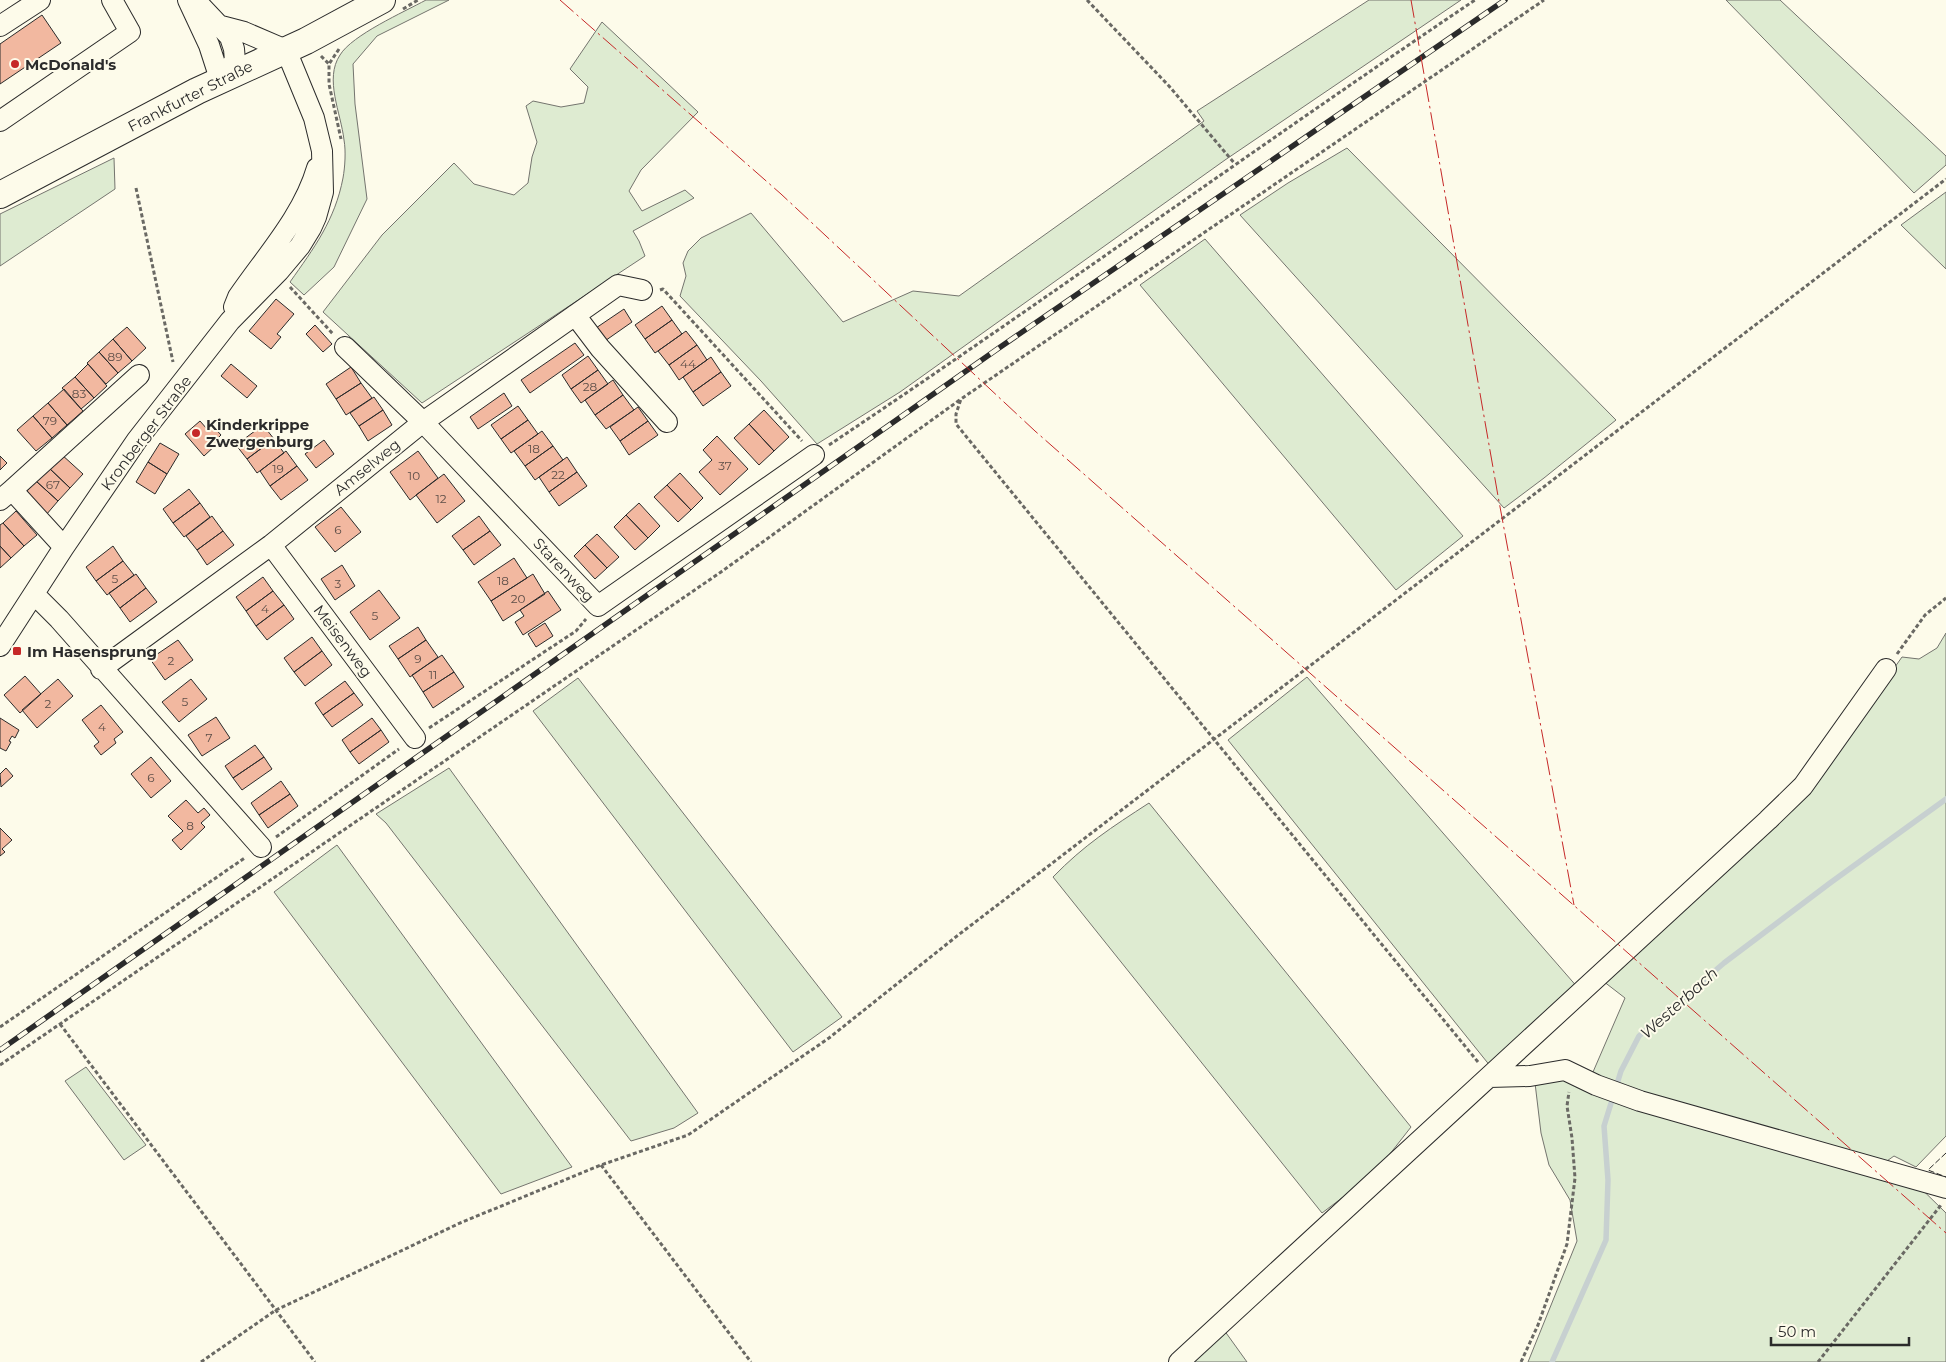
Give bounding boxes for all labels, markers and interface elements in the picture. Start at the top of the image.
place label: McDonald's [25,55,116,74]
street label: Frankfurter Straße [124,56,256,136]
marker: McDonald's [9,58,21,70]
house number: 89 [108,349,122,364]
house number: 44 [680,356,696,371]
street label: Kronberger Straße [97,372,195,494]
house number: 28 [583,379,598,394]
house number: 83 [72,386,86,401]
house number: 79 [43,413,57,428]
place label: Kinderkrippe Zwergenburg [206,415,313,451]
marker: Kinderkrippe Zwergenburg [190,427,202,439]
street label: Amselweg [330,435,404,499]
house number: 18 [528,441,540,456]
house number: 37 [718,458,732,473]
house number: 19 [272,461,284,476]
house number: 22 [551,467,565,482]
house number: 10 [408,468,420,483]
house number: 67 [46,477,60,492]
house number: 12 [435,491,447,506]
house number: 6 [334,522,342,537]
street label: Starenweg [529,534,599,606]
house number: 5 [112,571,119,586]
house number: 18 [497,573,509,588]
house number: 3 [335,576,342,591]
house number: 20 [511,591,525,606]
house number: 4 [261,601,269,616]
street label: Meisenweg [310,601,376,681]
house number: 5 [372,608,379,623]
place label: Im Hasensprung [27,642,157,661]
marker: Im Hasensprung [11,645,23,657]
house number: 9 [414,651,422,666]
house number: 2 [168,653,175,668]
house number: 11 [429,667,437,682]
house number: 5 [182,694,189,709]
house number: 2 [45,696,52,711]
house number: 4 [98,719,106,734]
house number: 7 [205,730,213,745]
house number: 6 [147,770,155,785]
house number: 8 [186,818,194,833]
water label: Westerbach [1636,963,1722,1043]
scale bar [1771,1314,1908,1346]
text: 50 m [1778,1322,1816,1341]

